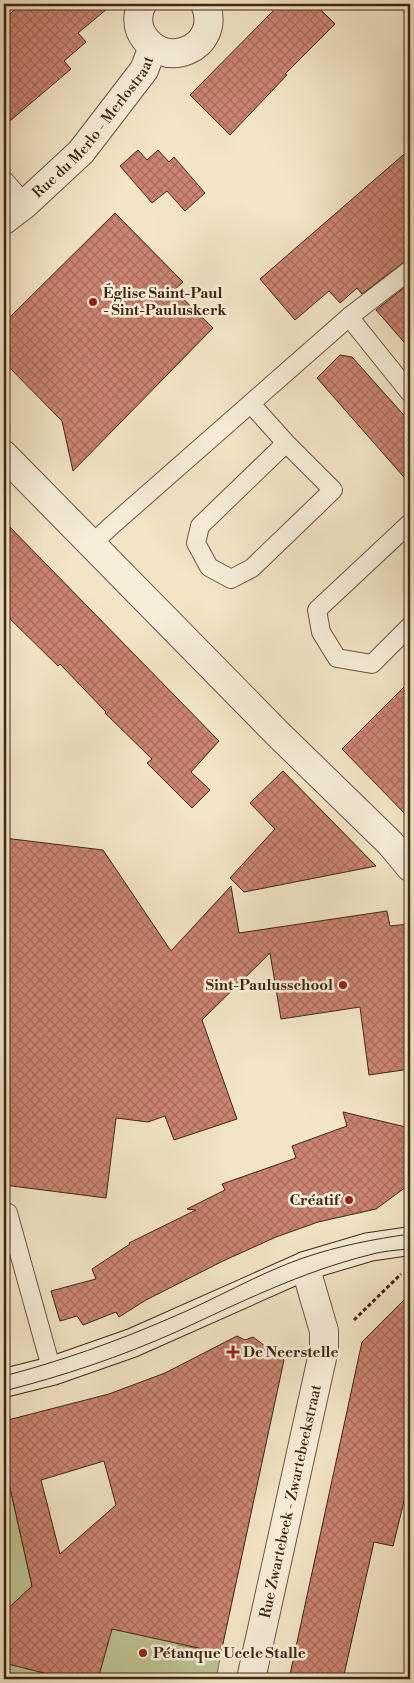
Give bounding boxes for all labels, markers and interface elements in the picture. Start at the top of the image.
street label: Rue du Merlo - Merlostraat [29,53,159,202]
place label: Église Saint-Paul - Sint-Pauluskerk [103,283,227,320]
marker: Église Saint-Paul - Sint-Pauluskerk [87,296,99,308]
place label: Sint-Paulusschool [206,976,333,995]
marker: Sint-Paulusschool [337,979,349,991]
place label: Créatif [289,1191,341,1210]
marker: Créatif [343,1194,355,1206]
place label: De Neerstelle [243,1343,339,1362]
marker: De Neerstelle [227,1346,239,1358]
street label: Rue Zwartebeek - Zwartebeekstraat [256,1382,326,1620]
place label: Pétanque Uccle Stalle [153,1644,306,1663]
marker: Pétanque Uccle Stalle [137,1647,149,1659]

